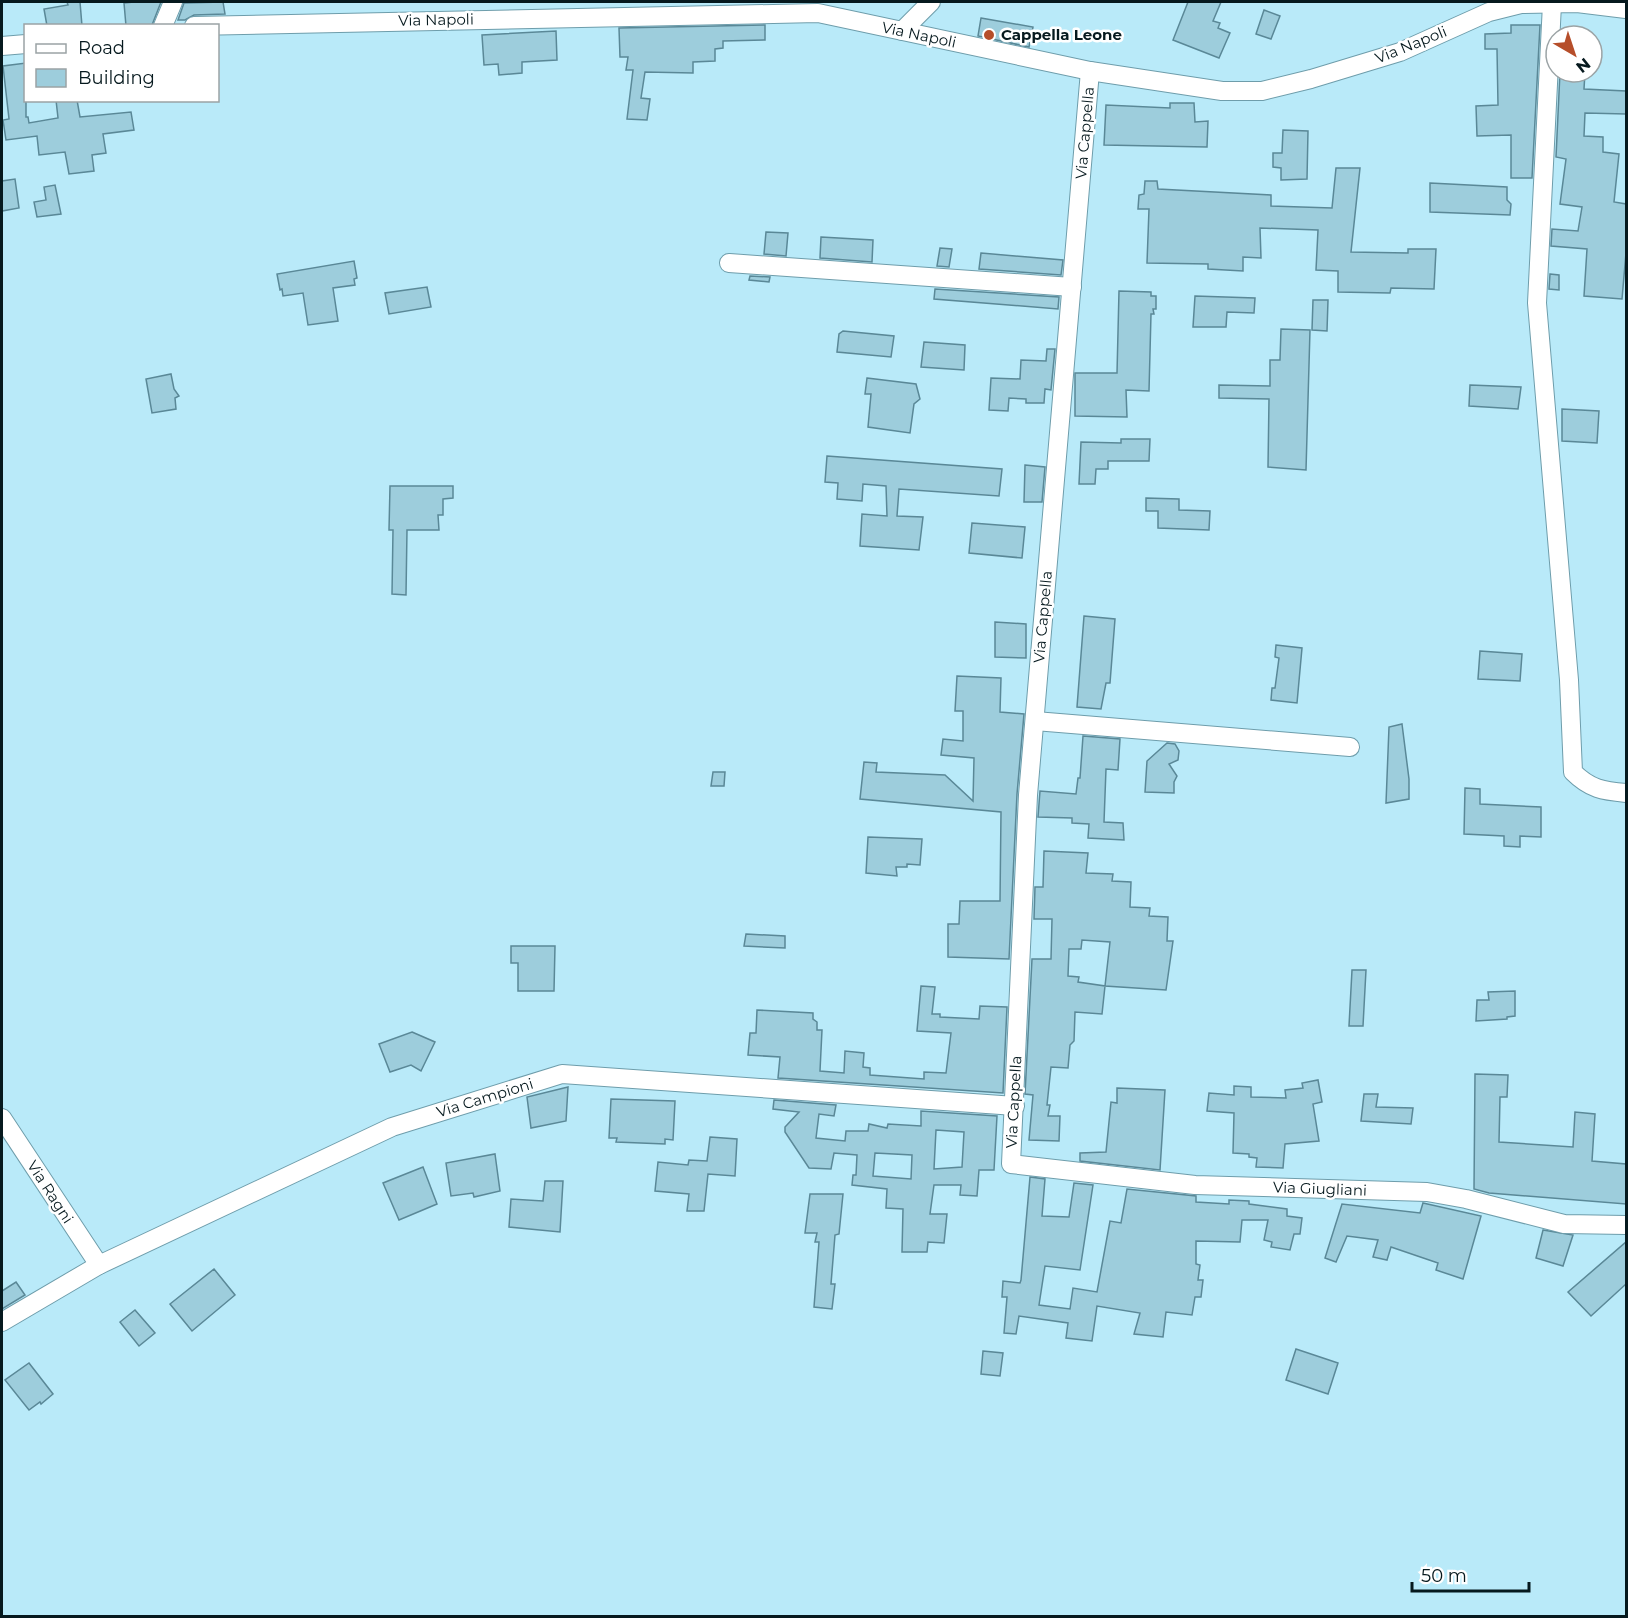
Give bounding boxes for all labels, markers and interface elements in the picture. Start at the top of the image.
street label: Via Napoli [398,9,474,30]
street label: Via Napoli [880,17,958,52]
street label: Via Napoli [1372,22,1449,68]
legend [24,24,219,102]
north arrow [1544,24,1604,84]
place label: Cappella Leone [1001,25,1122,44]
marker: Cappella Leone [982,28,996,42]
text: Road [78,37,125,59]
text: N [1572,54,1594,77]
text: Building [78,67,155,89]
street label: Via Cappella [1071,86,1098,180]
street label: Via Cappella [1029,570,1056,664]
street label: Via Cappella [1002,1055,1025,1149]
street label: Via Campioni [434,1074,535,1121]
street label: Via Ragni [23,1157,78,1227]
street label: Via Giugliani [1273,1177,1367,1200]
scale bar [1412,1555,1529,1593]
text: 50 m [1421,1565,1467,1587]

